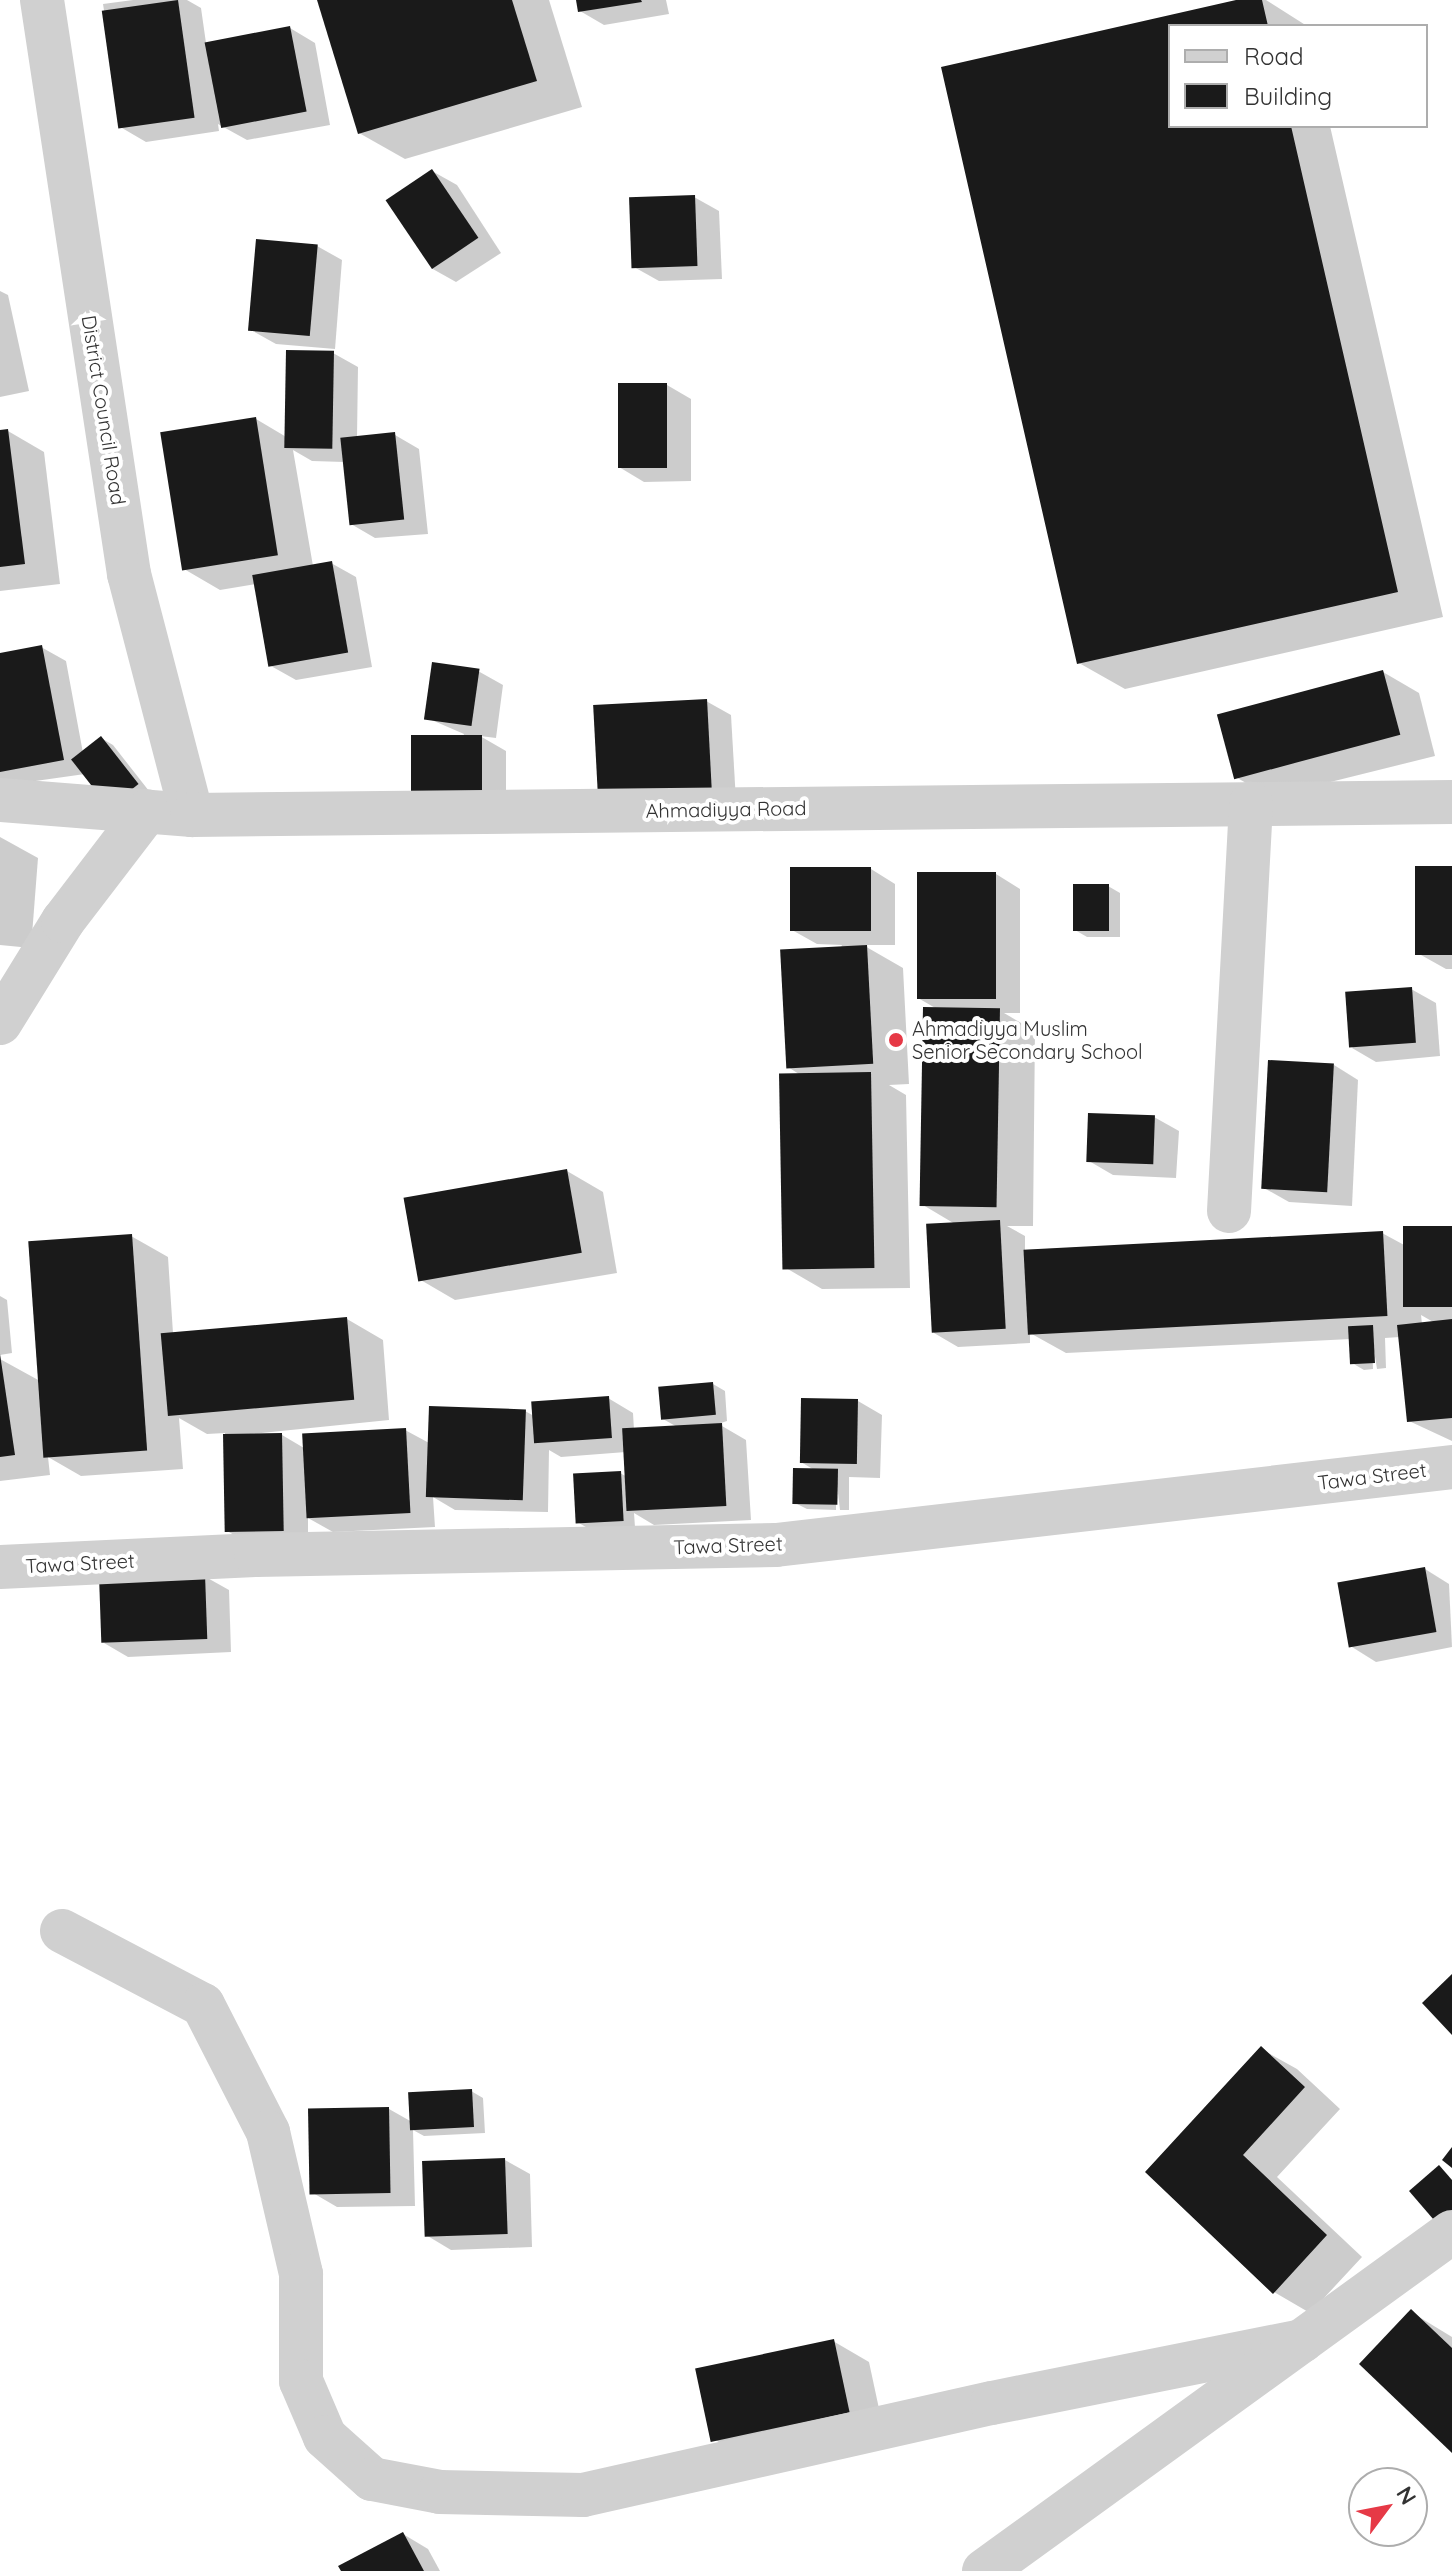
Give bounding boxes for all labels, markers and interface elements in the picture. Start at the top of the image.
legend [1168,24,1428,128]
text: Road [1244,41,1304,71]
text: Building [1244,81,1332,111]
street label: District Council Road [77,313,131,507]
street label: Ahmadiyya Road [645,796,807,822]
place label: Ahmadiyya Muslim Senior Secondary School [912,1016,1143,1063]
marker: Ahmadiyya Muslim Senior Secondary School [887,1031,905,1049]
street label: Tawa Street [1316,1457,1428,1495]
street label: Tawa Street [673,1531,783,1559]
street label: Tawa Street [25,1548,135,1578]
north arrow [1348,2467,1428,2547]
text: N [1390,2481,1423,2510]

